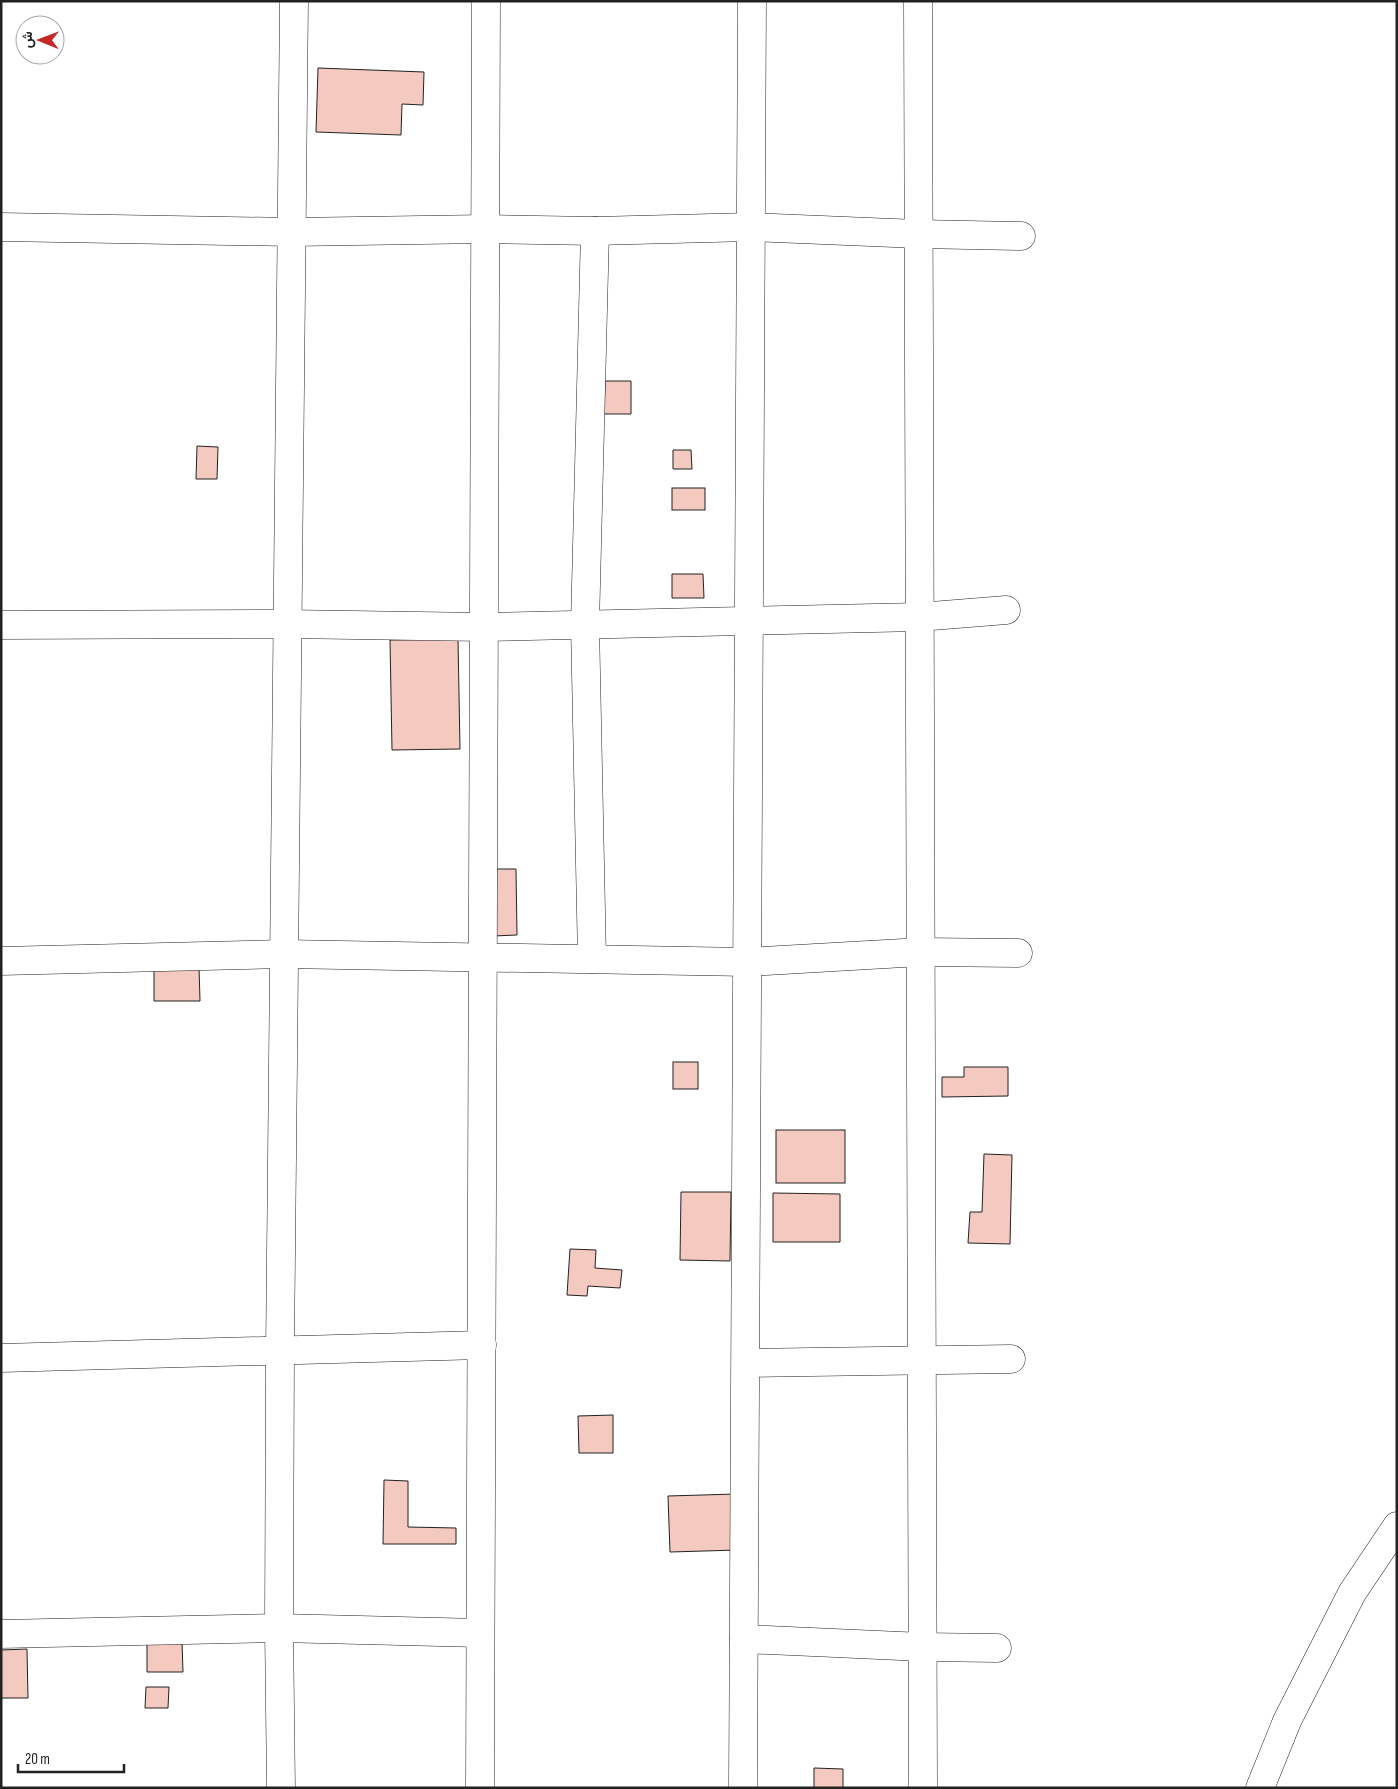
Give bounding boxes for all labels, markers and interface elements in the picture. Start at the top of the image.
north arrow [15,15,65,65]
text: ش [19,31,36,48]
scale bar [18,1742,124,1774]
text: 20 m [25,1750,50,1769]

